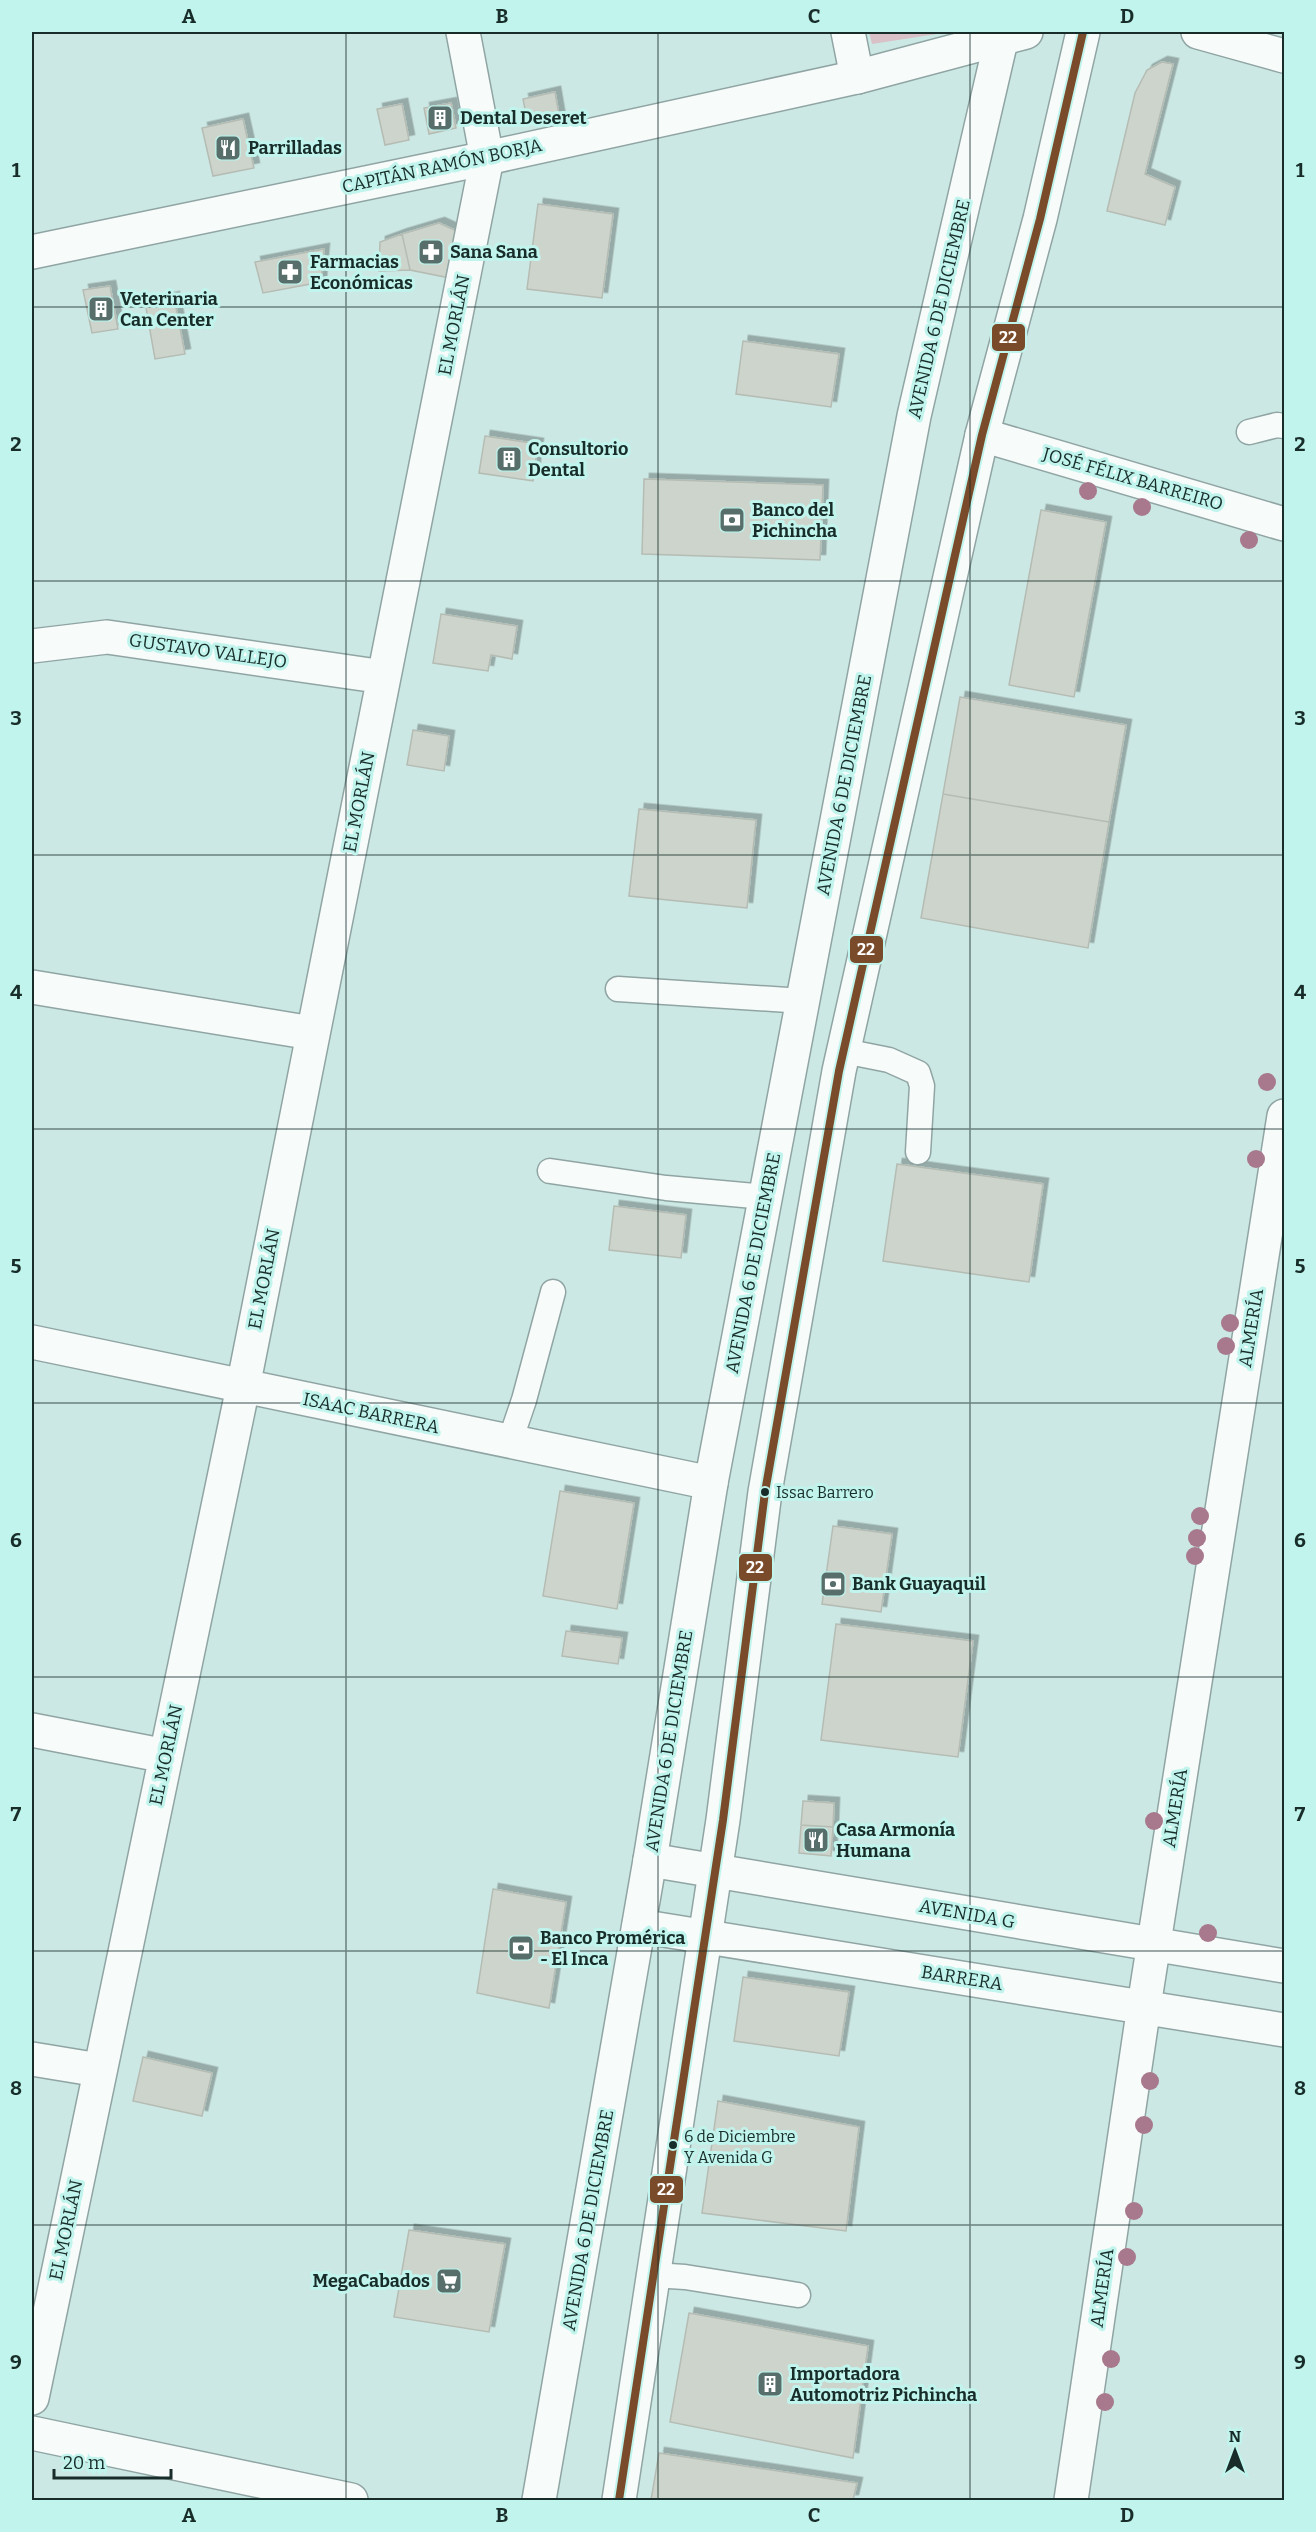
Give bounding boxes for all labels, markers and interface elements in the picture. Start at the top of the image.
text: A [182,4,197,28]
text: B [496,4,509,28]
text: C [808,4,820,28]
text: D [1120,4,1134,28]
building icon: Dental Deseret [425,103,455,133]
place label: Dental Deseret [460,107,587,129]
restaurant icon: Parrilladas [213,133,243,163]
street label: CAPITÁN RAMÓN BORJA [340,134,544,198]
place label: Parrilladas [248,137,342,159]
text: 1 [12,158,21,182]
text: 1 [1296,158,1305,182]
street label: AVENIDA 6 DE DICIEMBRE [903,197,975,421]
pharmacy icon: Sana Sana [416,237,446,267]
place label: Sana Sana [450,241,538,263]
place label: Farmacias Económicas [310,251,413,294]
pharmacy icon: Farmacias Económicas [275,257,305,287]
street label: EL MORLÁN [433,273,475,377]
place label: Veterinaria Can Center [120,288,218,331]
building icon: Veterinaria Can Center [86,294,116,324]
line badge: 22 [991,323,1026,352]
text: 22 [999,328,1017,347]
text: 2 [10,432,22,456]
text: 2 [1294,432,1306,456]
place label: Consultorio Dental [528,438,628,481]
street label: JOSÉ FÉLIX BARREIRO [1039,441,1226,515]
building icon: Consultorio Dental [494,444,524,474]
place label: Banco del Pichincha [752,499,837,542]
bank icon: Banco del Pichincha [717,505,747,535]
street label: GUSTAVO VALLEJO [128,629,288,673]
street label: AVENIDA 6 DE DICIEMBRE [812,673,876,897]
text: 3 [10,706,22,730]
text: 3 [1294,706,1306,730]
street label: EL MORLÁN [338,750,380,854]
line badge: 22 [849,935,884,964]
text: 22 [857,940,875,959]
text: 4 [10,980,22,1004]
text: 4 [1294,980,1306,1004]
street label: AVENIDA 6 DE DICIEMBRE [721,1151,785,1375]
street label: EL MORLÁN [243,1227,285,1331]
text: 5 [11,1254,22,1278]
text: 5 [1295,1254,1306,1278]
street label: ALMERÍA [1233,1286,1268,1369]
street label: ISAAC BARRERA [301,1388,441,1438]
place label: Issac Barrero [776,1483,874,1502]
marker: Issac Barrero [759,1486,771,1498]
text: 6 [10,1528,22,1552]
text: 6 [1294,1528,1306,1552]
line badge: 22 [738,1553,773,1582]
text: 22 [746,1558,764,1577]
bank icon: Bank Guayaquil [818,1569,848,1599]
place label: Bank Guayaquil [852,1573,986,1595]
street label: AVENIDA 6 DE DICIEMBRE [641,1629,697,1853]
street label: EL MORLÁN [145,1703,187,1807]
street label: ALMERÍA [1157,1766,1192,1849]
text: 7 [11,1802,22,1826]
text: 7 [1295,1802,1306,1826]
place label: Casa Armonía Humana [836,1819,955,1862]
restaurant icon: Casa Armonía Humana [801,1825,831,1855]
street label: AVENIDA G [917,1895,1017,1933]
place label: Banco Promérica - El Inca [540,1927,685,1970]
bank icon: Banco Promérica - El Inca [506,1933,536,1963]
street label: BARRERA [920,1961,1005,1995]
text: 8 [10,2076,22,2100]
text: 8 [1294,2076,1306,2100]
street label: AVENIDA 6 DE DICIEMBRE [558,2108,618,2332]
place label: 6 de Diciembre Y Avenida G [684,2127,796,2167]
marker: 6 de Diciembre Y Avenida G [667,2139,679,2151]
line badge: 22 [649,2175,684,2204]
street label: EL MORLÁN [45,2178,87,2282]
text: 22 [657,2180,675,2199]
street label: ALMERÍA [1085,2247,1118,2329]
supermarket icon: MegaCabados [434,2266,464,2296]
place label: MegaCabados [312,2270,430,2292]
text: 9 [10,2350,22,2374]
text: 9 [1294,2350,1306,2374]
place label: Importadora Automotriz Pichincha [790,2363,977,2406]
building icon: Importadora Automotriz Pichincha [755,2369,785,2399]
north arrow [1205,2421,1265,2481]
text: N [1229,2427,1241,2446]
scale bar [54,2442,171,2480]
text: 20 m [63,2452,105,2474]
text: A [182,2503,197,2527]
text: B [496,2503,509,2527]
text: C [808,2503,820,2527]
text: D [1120,2503,1134,2527]

